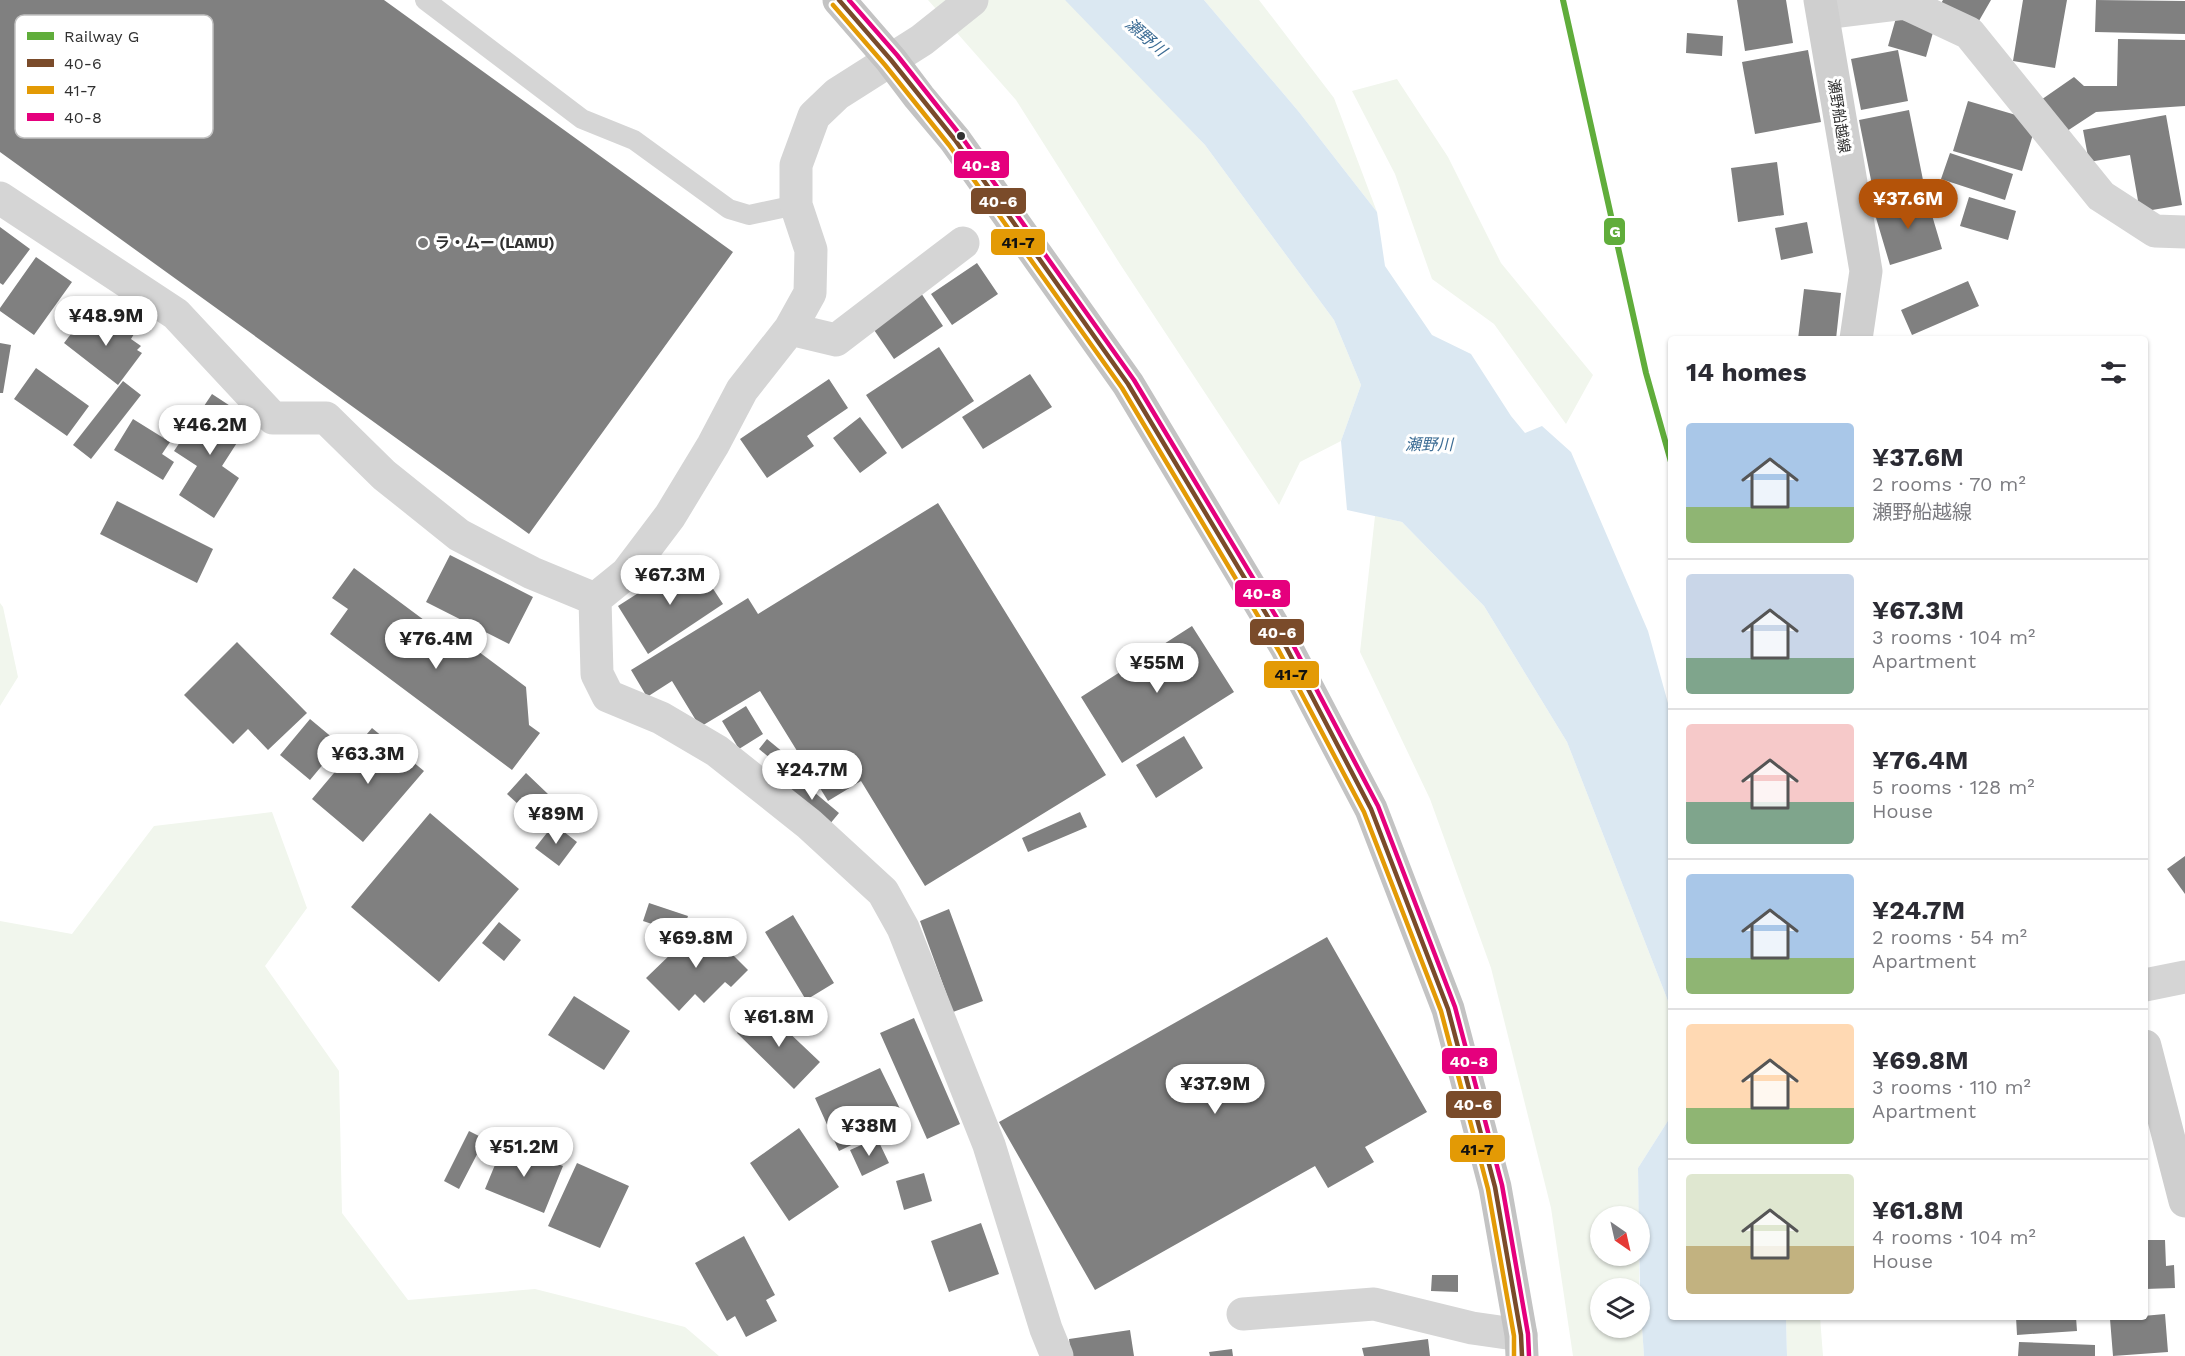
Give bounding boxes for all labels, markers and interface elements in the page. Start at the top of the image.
water label: 瀬野川 [1122,14,1172,61]
legend [15,15,213,138]
text: Railway G [64,27,139,46]
text: 40-6 [64,54,102,73]
street label: 瀬野船越線 [1824,78,1854,154]
text: 41-7 [64,81,96,100]
text: 40-8 [64,108,102,127]
unlabelled marker [955,130,967,142]
line badge: 40-8 [953,150,1010,179]
text: 40-8 [961,156,1001,175]
pin: ¥37.6M [1859,179,1957,230]
text: ¥37.6M [1873,186,1943,210]
line badge: 40-6 [970,187,1027,215]
text: 40-6 [979,192,1018,211]
line badge: G [1603,217,1626,246]
text: G [1609,222,1621,241]
line badge: 41-7 [990,228,1046,256]
text: 41-7 [1001,233,1035,252]
place label: ラ・ムー (LAMU) [435,234,555,252]
marker: ラ・ムー (LAMU) [416,236,430,250]
pin: ¥48.9M [57,296,155,347]
text: ¥48.9M [68,303,144,327]
icon: filters [2097,356,2130,389]
text: 14 homes [1686,357,1807,387]
pin: ¥46.2M [161,405,259,456]
text: ¥46.2M [173,412,247,436]
water label: 瀬野川 [1405,435,1455,454]
text: ¥37.6M [1872,442,1964,472]
icon: home [1734,447,1806,519]
text: 2 rooms · 70 m² [1872,472,2026,496]
text: 瀬野船越線 [1872,500,1972,524]
pin: ¥67.3M [621,555,719,606]
text: ¥67.3M [635,562,705,586]
line badge: 40-8 [1234,579,1291,608]
text: 40-8 [1242,584,1282,603]
text: ¥67.3M [1872,595,1964,625]
icon: home [1734,598,1806,670]
line badge: 40-6 [1249,618,1305,646]
pin: ¥76.4M [387,619,485,670]
text: 40-6 [1258,623,1297,642]
text: 3 rooms · 104 m² [1872,625,2035,649]
text: ¥76.4M [399,626,473,650]
pin: ¥55M [1121,643,1193,694]
text: Apartment [1872,649,1976,673]
text: ¥55M [1130,650,1184,674]
line badge: 41-7 [1263,660,1320,689]
text: 41-7 [1274,665,1308,684]
pin: ¥63.3M [319,734,417,785]
text: ¥63.3M [331,741,405,765]
text: ¥76.4M [1872,745,1968,775]
icon: home [1734,748,1806,820]
pin: ¥24.7M [763,750,861,801]
text: ¥24.7M [776,757,848,781]
text: 5 rooms · 128 m² [1872,775,2035,799]
pin: ¥89M [520,794,592,845]
text: House [1872,799,1933,823]
text: ¥89M [528,801,584,825]
text: ¥24.7M [1872,895,1965,925]
icon: home [1734,898,1806,970]
pin: ¥69.8M [647,918,745,969]
text: ¥69.8M [659,925,733,949]
text: 2 rooms · 54 m² [1872,925,2027,949]
text: Apartment [1872,949,1976,973]
pin: ¥61.8M [730,997,828,1048]
text: ¥61.8M [744,1004,814,1028]
text: ¥69.8M [1872,1045,1969,1075]
line badge: 40-8 [1441,1047,1498,1075]
icon: home [1734,1048,1806,1120]
text: 40-8 [1449,1052,1489,1071]
pin: ¥37.9M [1166,1064,1264,1115]
text: ¥37.9M [1180,1071,1250,1095]
text: 3 rooms · 110 m² [1872,1075,2031,1099]
line badge: 40-6 [1445,1090,1502,1119]
text: 40-6 [1454,1095,1493,1114]
text: Apartment [1872,1099,1976,1123]
pin: ¥38M [833,1106,905,1157]
text: ¥38M [841,1113,897,1137]
pin: ¥51.2M [475,1127,573,1178]
text: ¥51.2M [489,1134,559,1158]
line badge: 41-7 [1449,1134,1506,1163]
text: 41-7 [1460,1140,1494,1159]
text: ¥61.8M [1872,1195,1964,1225]
icon: home [1734,1198,1806,1270]
north arrow [1590,1206,1650,1266]
map controls [1590,1206,1650,1338]
text: 4 rooms · 104 m² [1872,1225,2036,1249]
text: House [1872,1249,1933,1273]
button: layers [1590,1278,1650,1338]

